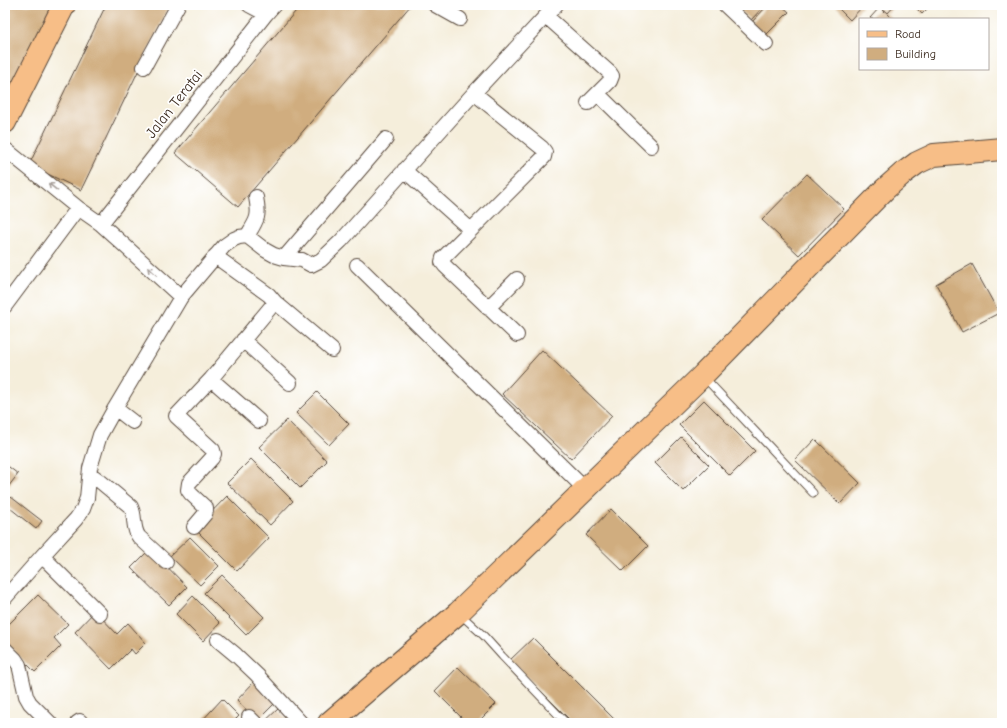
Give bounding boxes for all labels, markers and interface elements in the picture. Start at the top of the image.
legend [859,18,989,70]
text: Road [895,27,921,41]
text: Building [895,47,936,61]
street label: Jalan Teratai [142,66,206,142]
one-way arrow [47,183,58,192]
one-way arrow [147,266,158,275]

